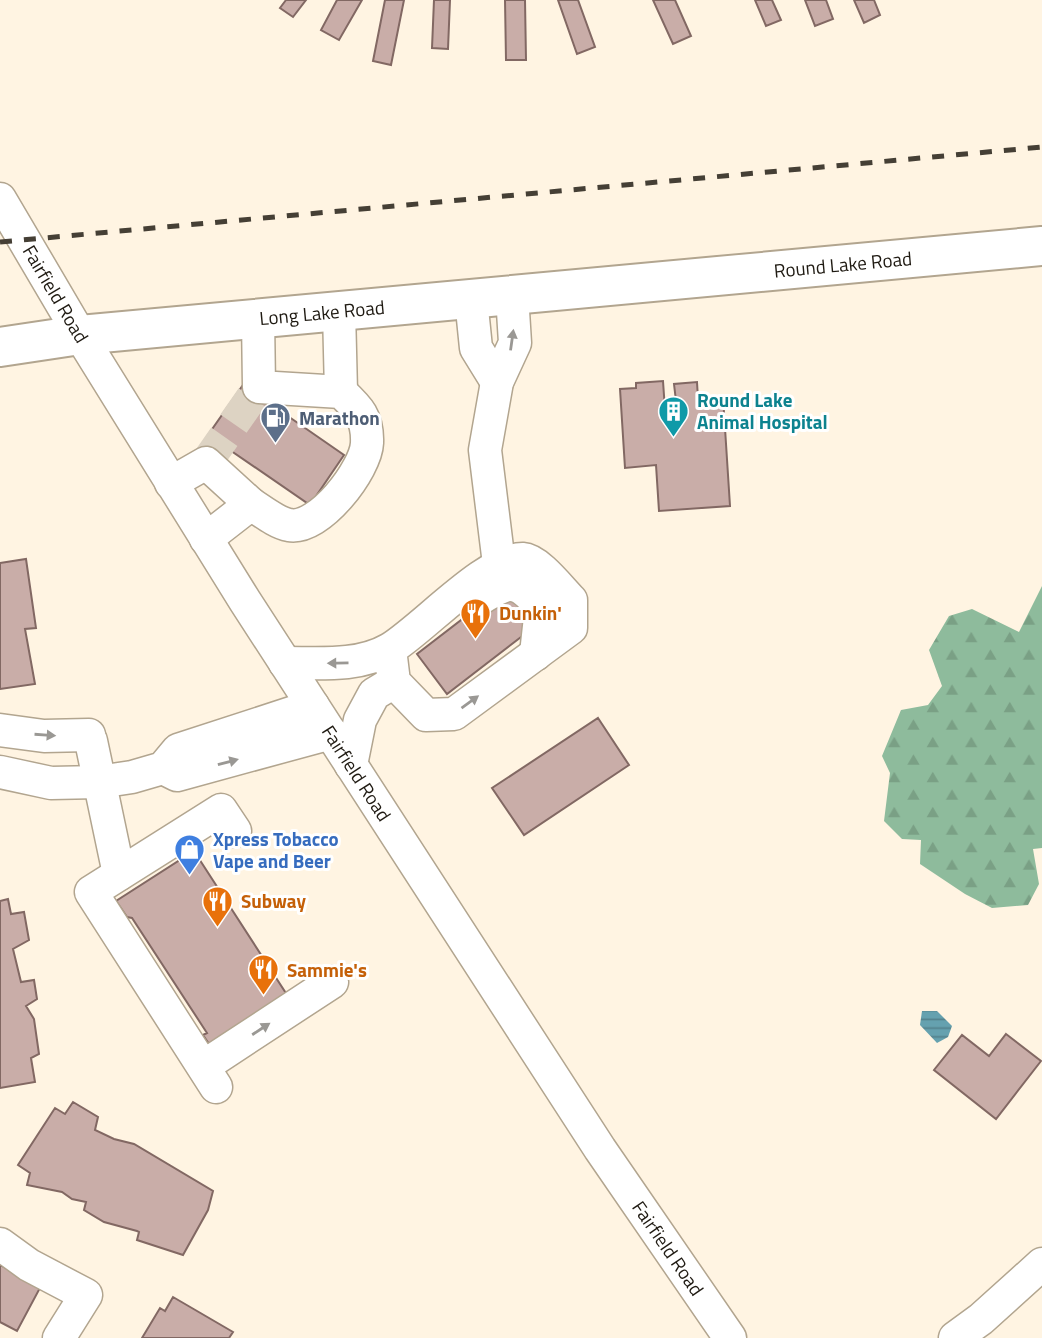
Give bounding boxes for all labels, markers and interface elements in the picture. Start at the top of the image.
street label: Fairfield Road [16,239,96,348]
street label: Round Lake Road [772,243,913,285]
street label: Long Lake Road [258,292,386,332]
one-way arrow [507,329,518,351]
place label: Round Lake Animal Hospital [697,385,828,436]
building icon: Round Lake Animal Hospital [657,394,691,438]
fuel station icon: Marathon [259,401,293,445]
place label: Marathon [299,403,380,432]
restaurant icon: Dunkin' [459,596,493,640]
place label: Dunkin' [499,598,562,627]
one-way arrow [327,657,349,668]
one-way arrow [461,695,479,709]
street label: Fairfield Road [315,719,399,827]
one-way arrow [34,730,56,741]
one-way arrow [217,756,238,766]
place label: Xpress Tobacco Vape and Beer [213,824,339,875]
shop icon: Xpress Tobacco Vape and Beer [173,833,207,877]
restaurant icon: Subway [201,884,235,928]
place label: Subway [241,886,306,915]
restaurant icon: Sammie's [247,953,281,997]
place label: Sammie's [287,955,367,984]
one-way arrow [251,1022,270,1035]
street label: Fairfield Road [626,1194,712,1301]

